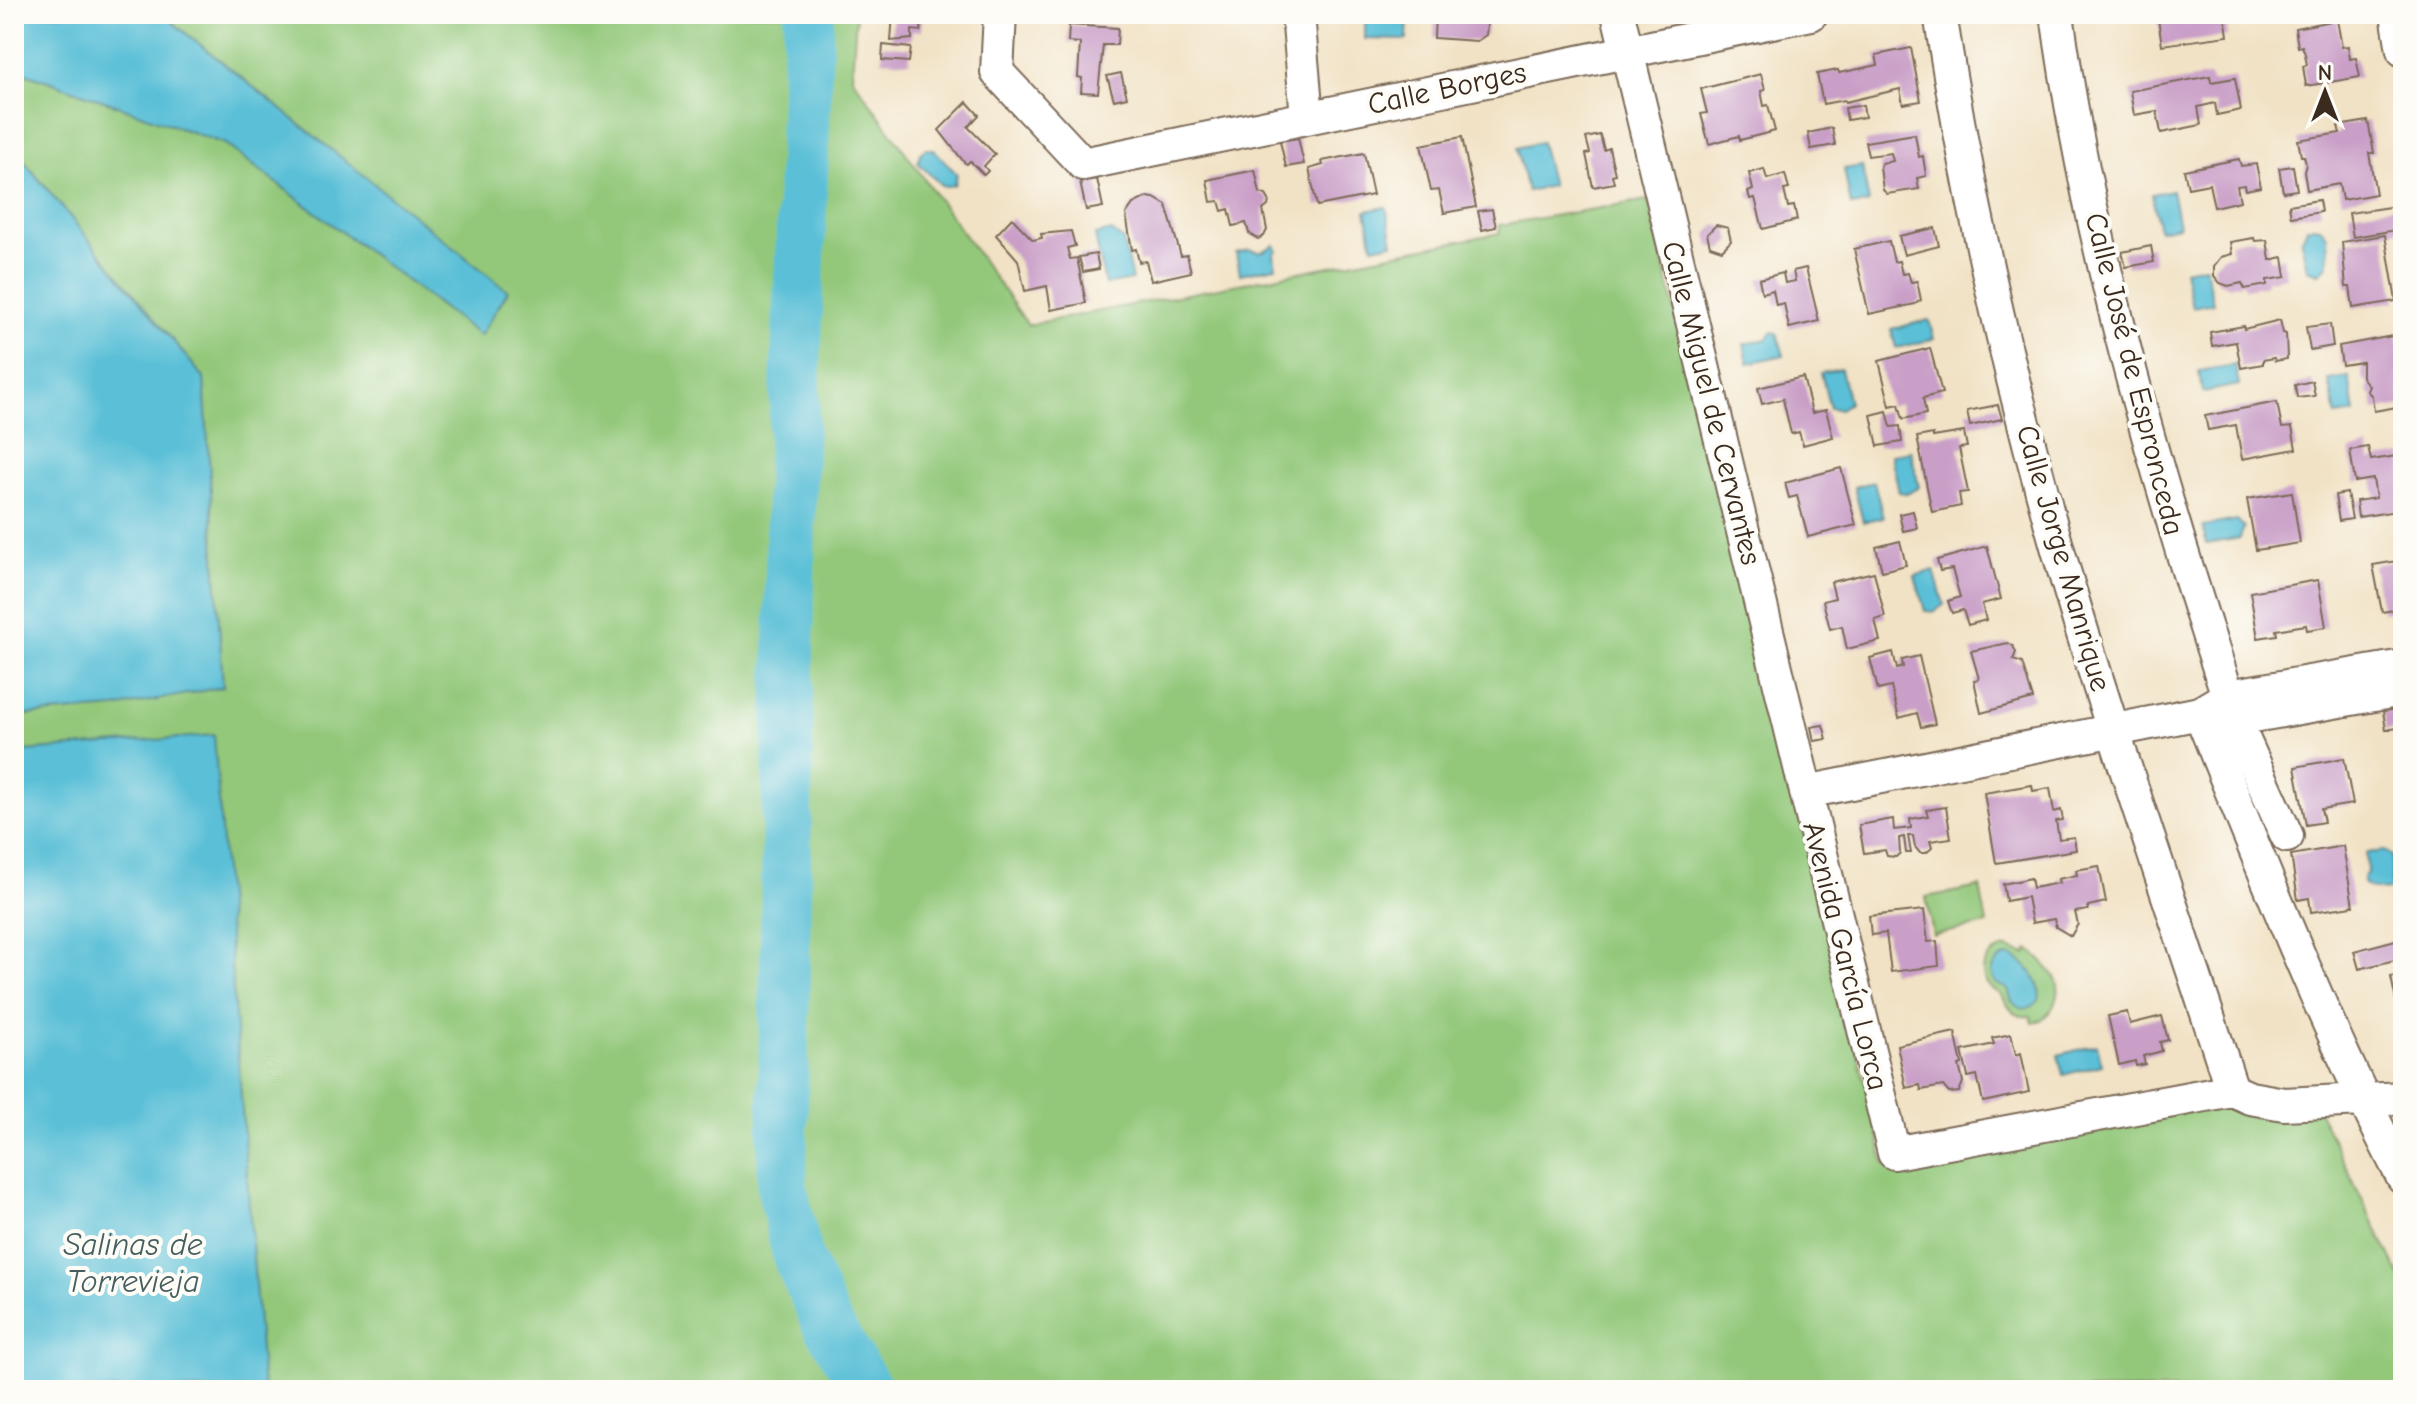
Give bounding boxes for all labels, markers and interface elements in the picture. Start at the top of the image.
north arrow [2285,52,2365,132]
street label: Calle Borges [1365,55,1529,122]
text: N [2318,60,2332,86]
street label: Calle José de Espronceda [2077,209,2192,539]
street label: Calle Miguel de Cervantes [1654,238,1769,569]
street label: Calle Jorge Manrique [2009,421,2118,695]
street label: Avenida García Lorca [1795,818,1896,1094]
water label: Salinas de Torrevieja [63,1226,203,1300]

